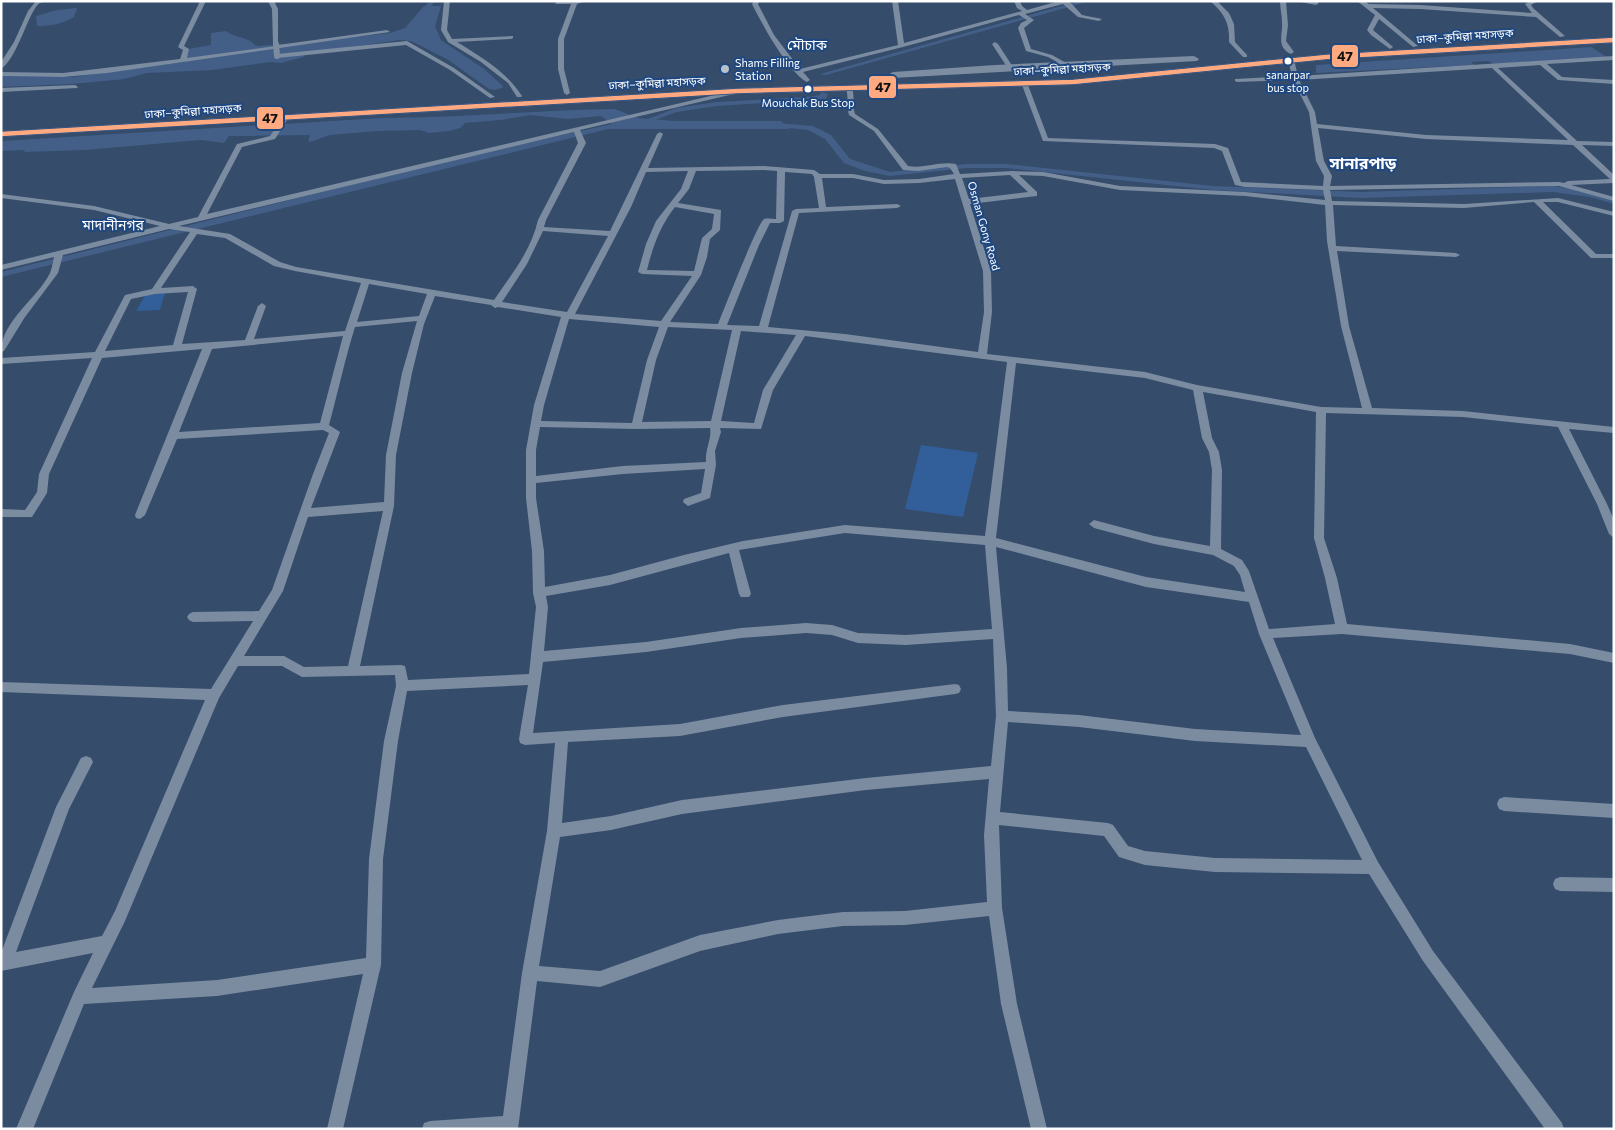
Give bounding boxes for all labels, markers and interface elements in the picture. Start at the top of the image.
street label: ঢাকা–কুমিল্লা মহাসড়ক [1415,26,1514,46]
district label: মৌচাক [787,36,828,53]
line badge: 47 [1331,44,1359,68]
text: 47 [1337,47,1353,64]
place label: Shams Filling Station [735,56,800,82]
marker: sanarpar bus stop [1283,56,1293,66]
street label: ঢাকা–কুমিল্লা মহাসড়ক [1012,59,1111,79]
marker: Shams Filling Station [719,63,731,75]
place label: sanarpar bus stop [1266,68,1311,94]
street label: ঢাকা–কুমিল্লা মহাসড়ক [607,73,706,93]
line badge: 47 [868,75,897,99]
text: 47 [875,78,891,95]
marker: Mouchak Bus Stop [803,84,813,94]
place label: Mouchak Bus Stop [762,96,855,109]
street label: ঢাকা–কুমিল্লা মহাসড়ক [143,101,242,121]
line badge: 47 [256,106,284,130]
text: 47 [262,109,278,126]
district label: সানারপাড় [1329,153,1397,172]
street label: Osman Gony Road [966,180,1003,272]
district label: মাদানীনগর [81,216,145,233]

